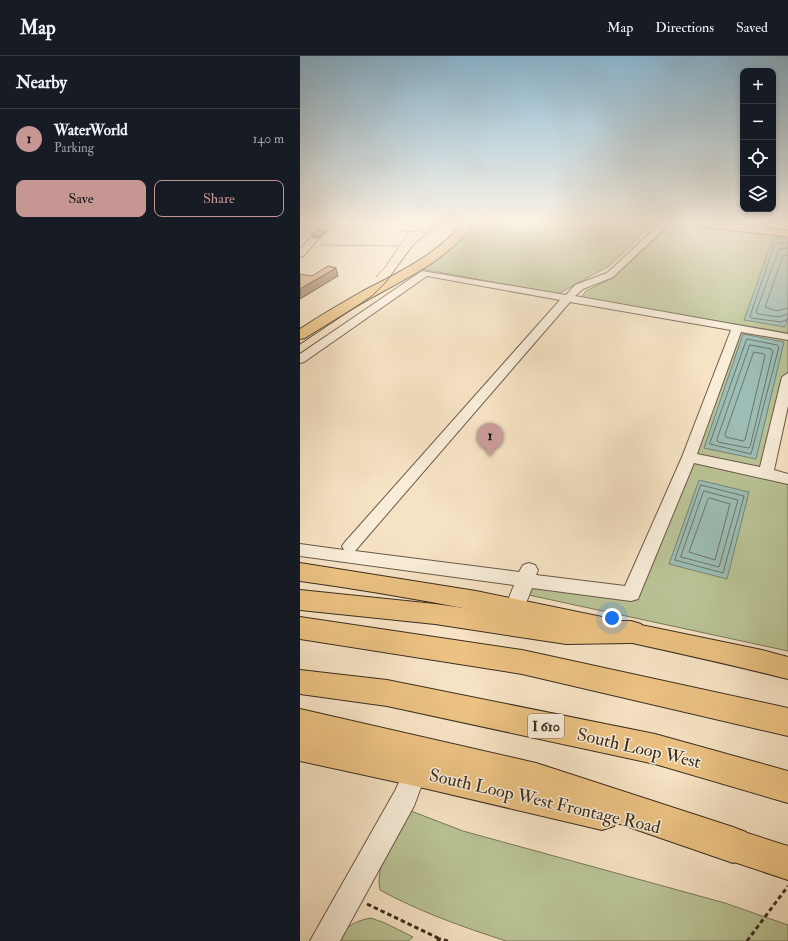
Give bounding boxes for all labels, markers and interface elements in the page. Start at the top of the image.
text: Map [20,16,56,40]
text: Map [607,19,633,36]
text: Directions [655,19,714,36]
text: Saved [736,19,768,36]
map controls [740,68,776,212]
button: + [740,68,776,104]
text: Nearby [16,72,67,93]
button: − [740,104,776,140]
text: WaterWorld [54,121,128,140]
text: 1 [27,131,31,147]
text: 140 m [253,131,284,147]
text: Parking [54,140,94,156]
button: locate [740,140,776,176]
button: layers [740,176,776,212]
button: Save [16,180,146,217]
button: Share [154,180,284,217]
pin: 1 [477,423,503,456]
your location [602,608,622,628]
road number: I 610 [528,714,564,738]
street label: South Loop West [575,723,703,774]
street label: South Loop West Frontage Road [427,764,663,839]

